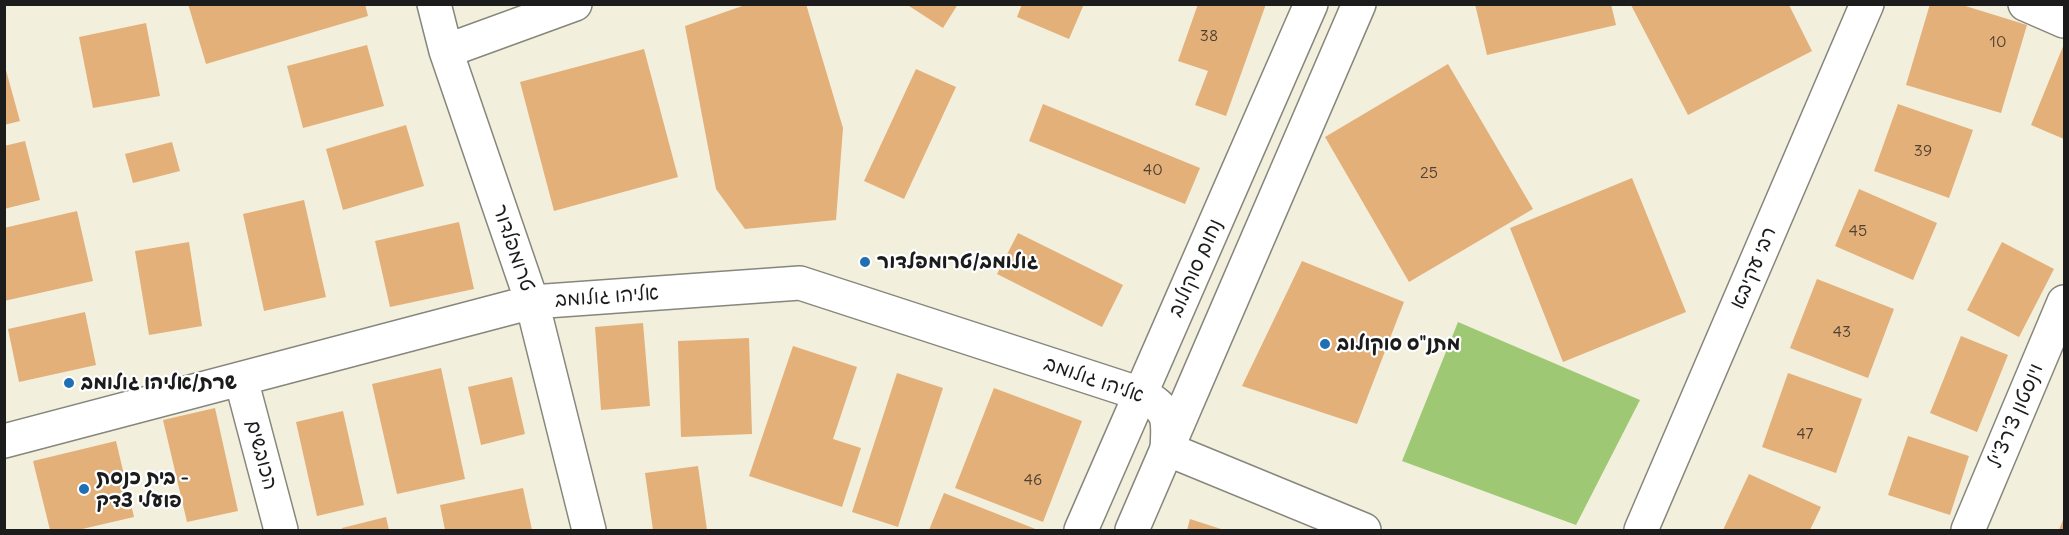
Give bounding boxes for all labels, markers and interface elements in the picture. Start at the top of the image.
house number: 38 [1200,26,1218,46]
house number: 10 [1990,32,2006,52]
house number: 39 [1914,141,1932,161]
house number: 40 [1143,160,1163,180]
house number: 25 [1420,163,1438,183]
street label: טרומפלדור [487,201,539,295]
street label: נחום סוקולוב [1164,215,1228,321]
house number: 45 [1849,221,1867,241]
street label: רבי עקיבא [1726,223,1782,313]
place label: גולומב/טרומפלדור [877,250,1038,274]
marker: גולומב/טרומפלדור [858,255,872,269]
street label: אליהו גולומב [554,281,660,313]
house number: 43 [1833,322,1851,342]
place label: מתנ"ס סוקולוב [1337,332,1460,356]
marker: מתנ"ס סוקולוב [1318,337,1332,351]
street label: אליהו גולומב [1041,352,1147,408]
street label: וינסטון צ'רצ'יל [1983,360,2049,472]
place label: שרת/אליהו גולומב [81,371,237,395]
marker: שרת/אליהו גולומב [62,376,76,390]
street label: הכובשים [240,417,282,493]
house number: 47 [1797,424,1813,444]
place label: בית כנסת - פועלי צדק [96,466,189,513]
house number: 46 [1024,470,1042,490]
marker: בית כנסת - פועלי צדק [77,482,91,496]

